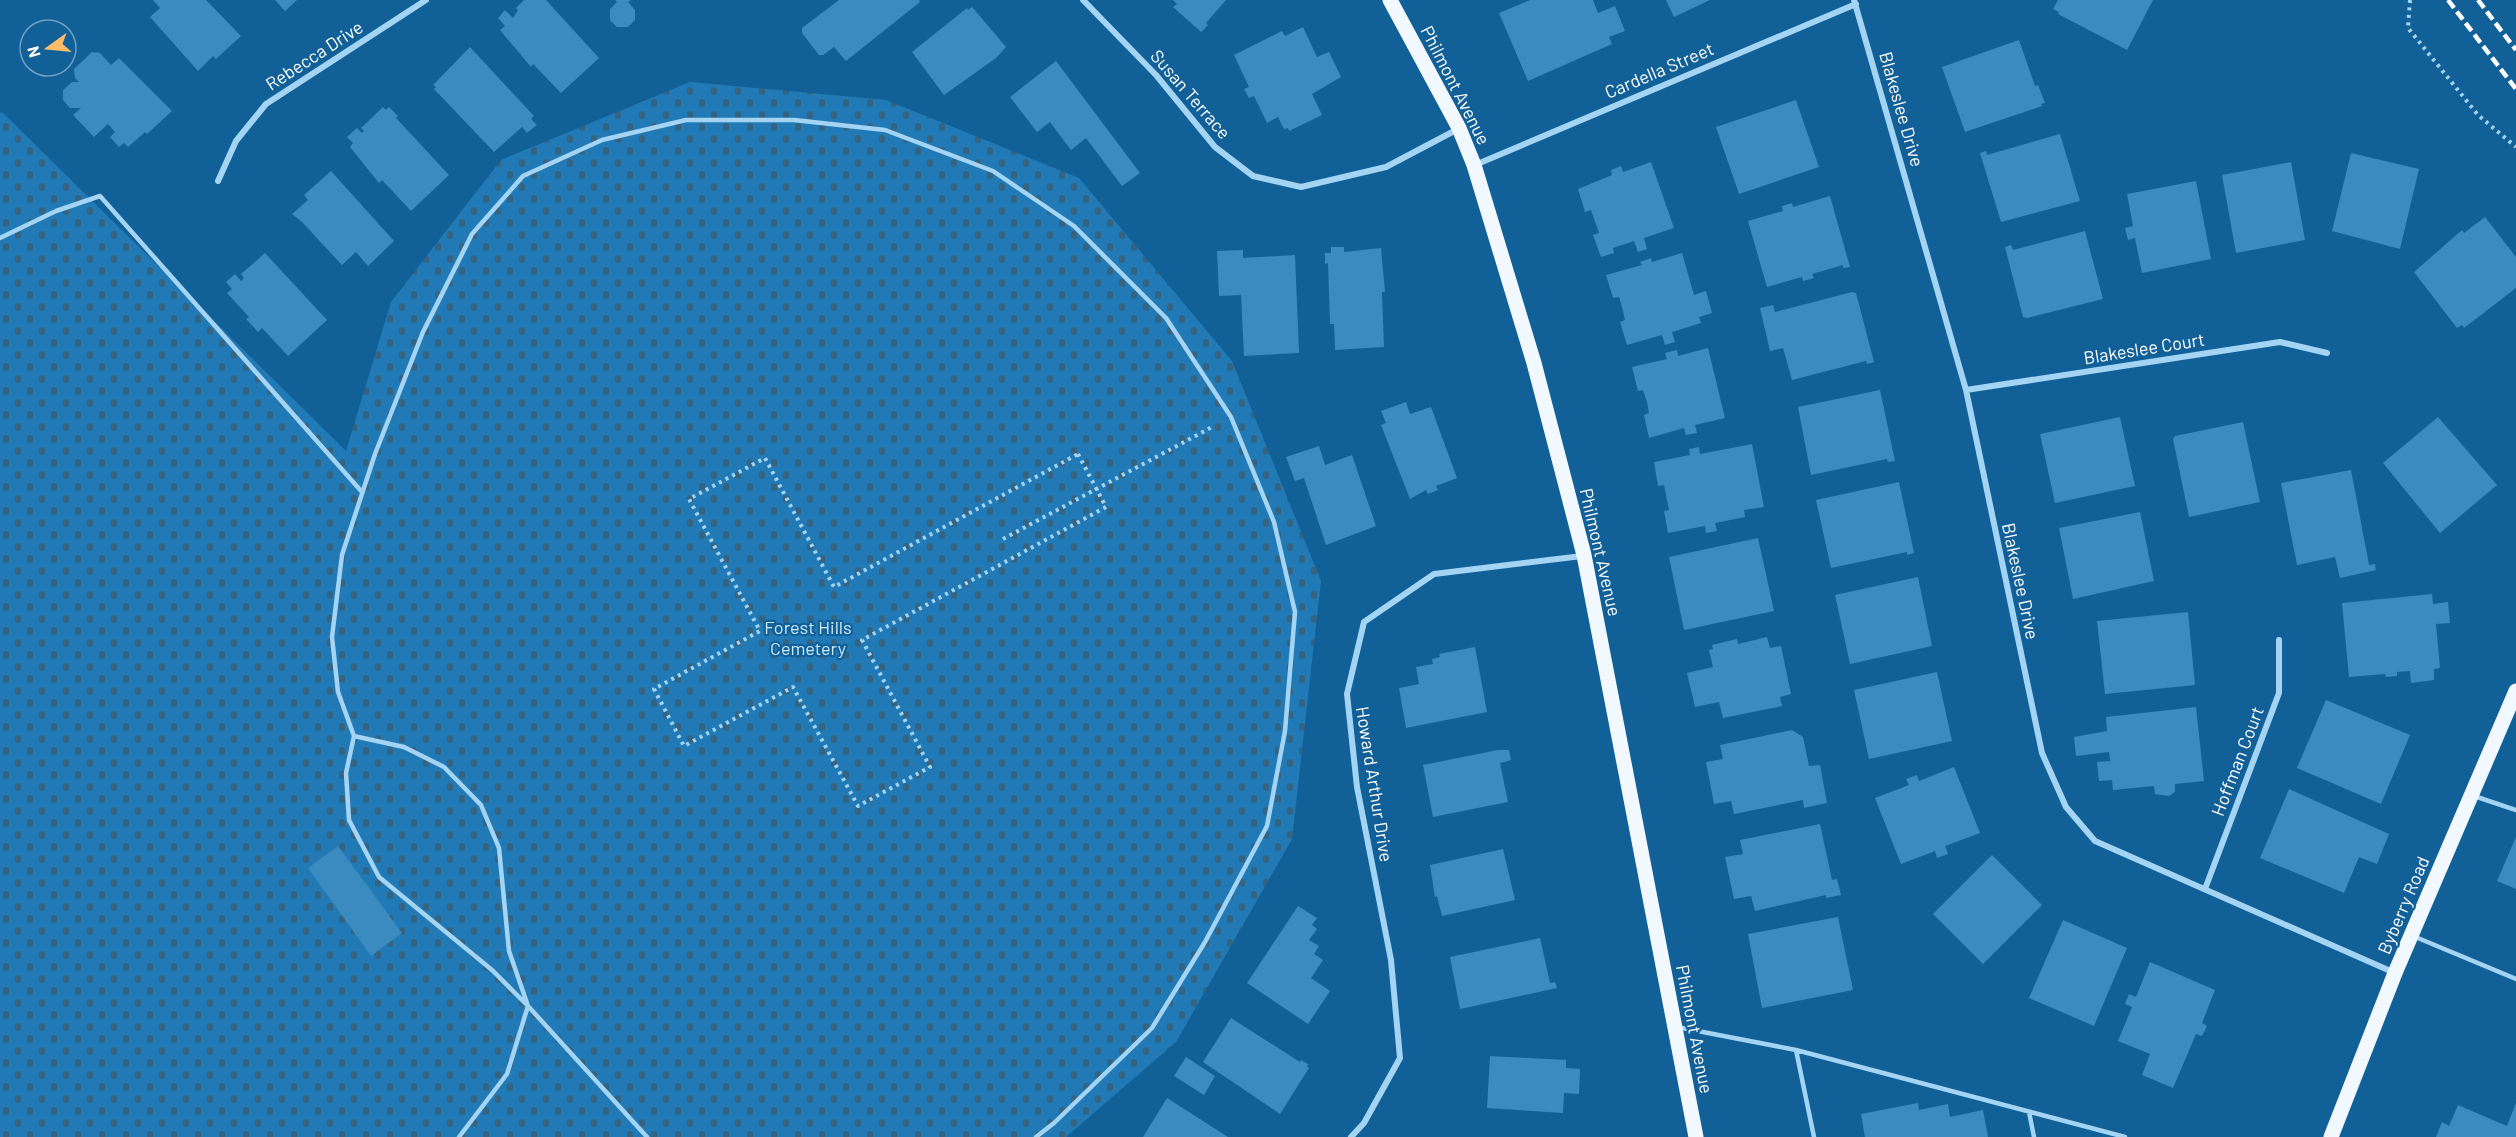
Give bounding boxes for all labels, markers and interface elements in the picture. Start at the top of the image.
street label: Rebecca Drive [261,15,367,95]
north arrow [18,18,78,78]
street label: Philmont Avenue [1417,22,1495,148]
street label: Cardella Street [1601,37,1717,103]
text: N [22,44,44,60]
street label: Susan Terrace [1146,45,1236,143]
street label: Blakeslee Drive [1875,49,1929,169]
street label: Blakeslee Court [2082,328,2206,368]
street label: Philmont Avenue [1576,486,1626,618]
street label: Blakeslee Drive [1998,521,2044,641]
park label: Forest Hills Cemetery [764,616,852,659]
street label: Hoffman Court [2206,703,2268,819]
street label: Howard Arthur Drive [1352,705,1398,863]
street label: Byberry Road [2373,853,2433,957]
street label: Philmont Avenue [1672,963,1718,1095]

